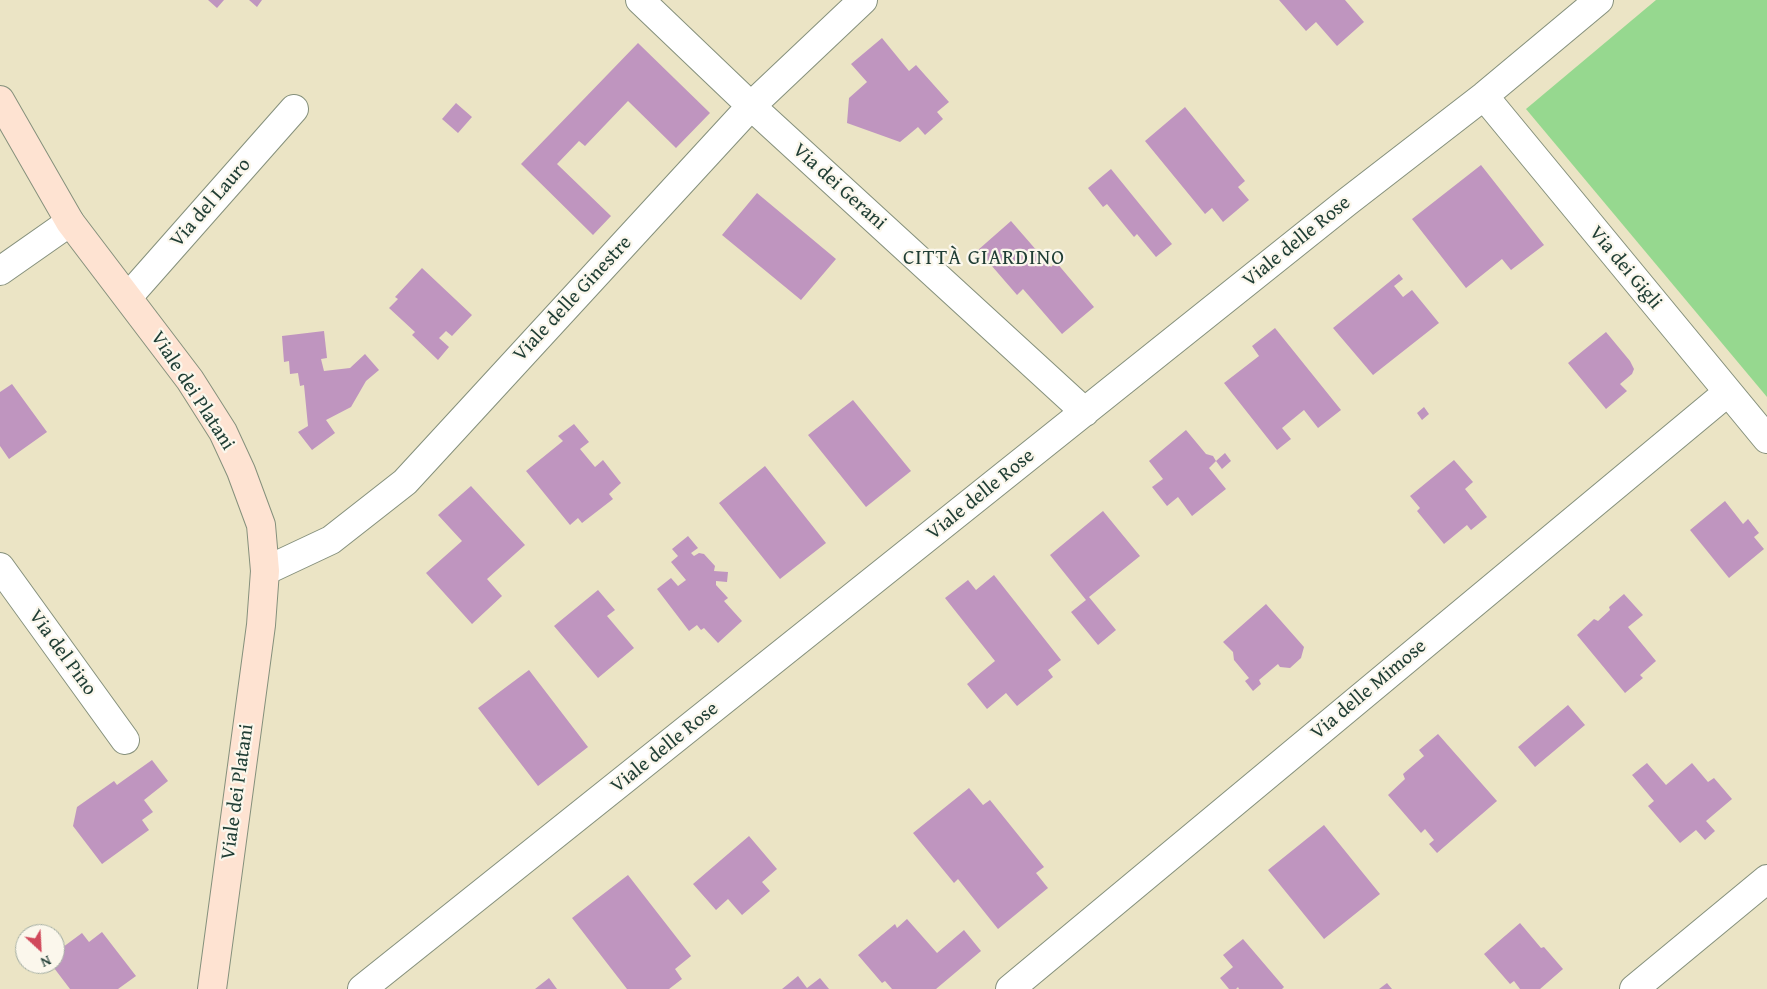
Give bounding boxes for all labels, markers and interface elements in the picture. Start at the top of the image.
street label: Via dei Gerani [787,139,891,235]
street label: Via del Lauro [166,153,256,253]
street label: Viale delle Rose [1238,191,1356,293]
street label: Via dei Gigli [1583,222,1667,314]
street label: Viale delle Ginestre [509,231,637,367]
district label: CITTÀ GIARDINO [901,246,1067,272]
street label: Viale dei Platani [145,327,239,455]
street label: Viale delle Rose [922,444,1040,546]
street label: Via del Pino [23,605,101,701]
street label: Via delle Mimose [1306,635,1432,745]
street label: Viale delle Rose [606,697,724,799]
street label: Viale dei Platani [217,723,259,861]
north arrow [15,924,65,974]
text: N [37,951,54,973]

